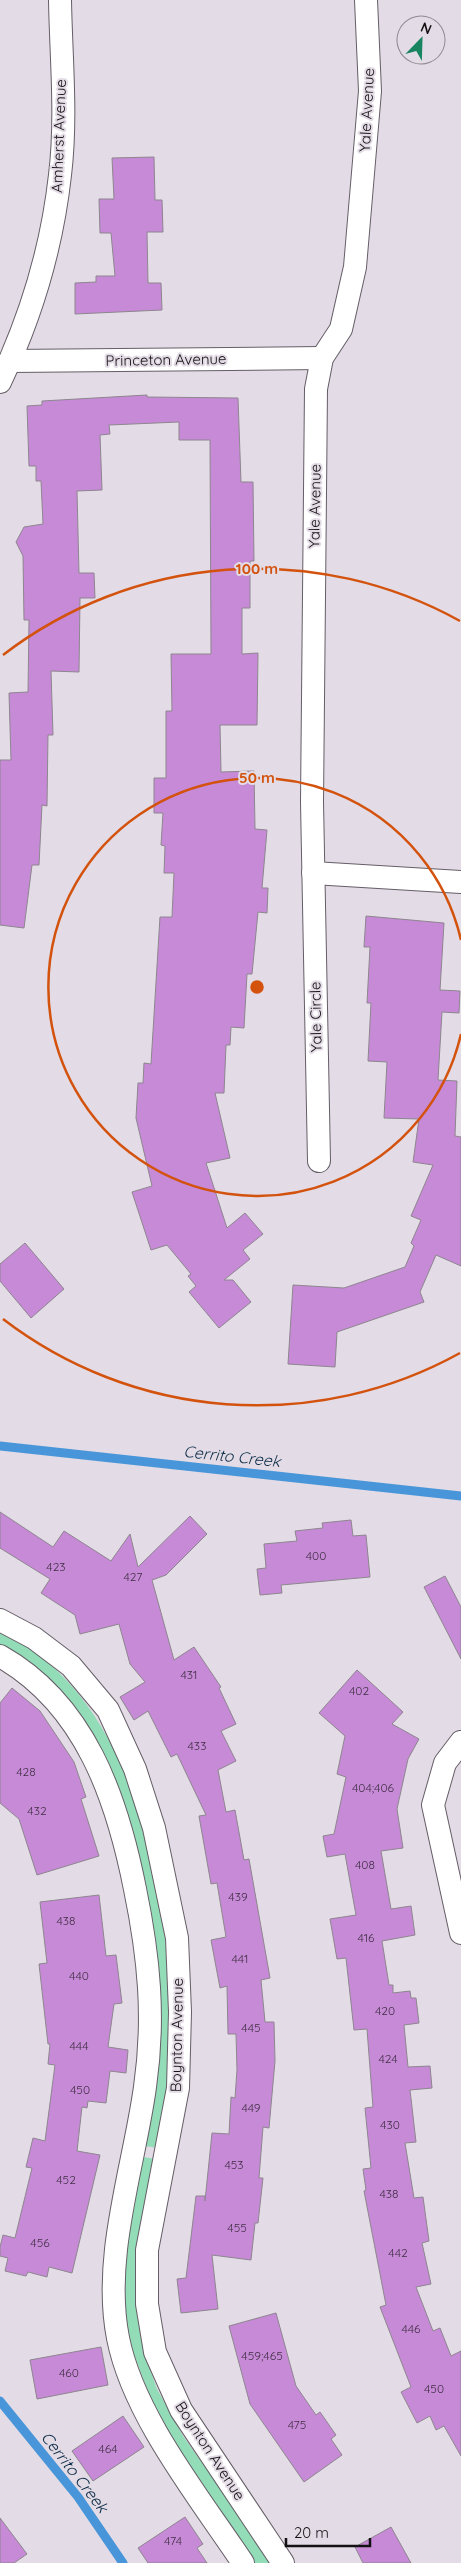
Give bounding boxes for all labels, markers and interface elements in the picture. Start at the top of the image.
north arrow [396,15,446,65]
text: N [418,18,434,38]
street label: Yale Avenue [355,67,378,152]
street label: Amherst Avenue [47,79,70,193]
street label: Princeton Avenue [105,349,227,370]
street label: Yale Avenue [304,464,325,548]
text: 100 m [236,559,278,578]
text: 50 m [239,768,275,787]
centre of rings [248,978,266,996]
street label: Yale Circle [305,981,326,1053]
water label: Cerrito Creek [182,1441,283,1471]
house number: 400 [306,1548,326,1563]
house number: 423 [46,1559,66,1574]
house number: 427 [124,1569,142,1584]
house number: 431 [180,1667,198,1682]
house number: 402 [349,1683,369,1698]
house number: 433 [188,1738,206,1753]
house number: 428 [16,1764,36,1779]
house number: 404;406 [352,1780,395,1795]
house number: 432 [27,1803,47,1818]
house number: 408 [355,1857,375,1872]
house number: 439 [228,1889,248,1904]
house number: 438 [56,1913,76,1928]
house number: 416 [357,1930,375,1945]
house number: 441 [232,1951,249,1966]
house number: 440 [69,1968,89,1983]
street label: Boynton Avenue [166,1978,187,2092]
house number: 420 [375,2003,395,2018]
house number: 445 [241,2020,261,2035]
house number: 444 [70,2038,88,2053]
house number: 424 [378,2051,398,2066]
house number: 450 [70,2082,90,2097]
house number: 449 [241,2100,261,2115]
house number: 430 [380,2117,400,2132]
house number: 453 [224,2157,244,2172]
house number: 452 [56,2172,76,2187]
house number: 438 [379,2186,399,2201]
house number: 455 [227,2220,247,2235]
house number: 456 [30,2235,50,2250]
house number: 442 [388,2245,408,2260]
house number: 446 [401,2321,421,2336]
house number: 459;465 [241,2348,283,2363]
house number: 460 [59,2365,79,2380]
house number: 450 [424,2381,444,2396]
street label: Boynton Avenue [171,2398,249,2504]
house number: 475 [288,2417,306,2432]
water label: Cerrito Creek [37,2427,114,2518]
house number: 464 [98,2441,118,2456]
scale bar [286,2516,370,2548]
text: 20 m [294,2523,329,2542]
house number: 474 [164,2533,182,2548]

